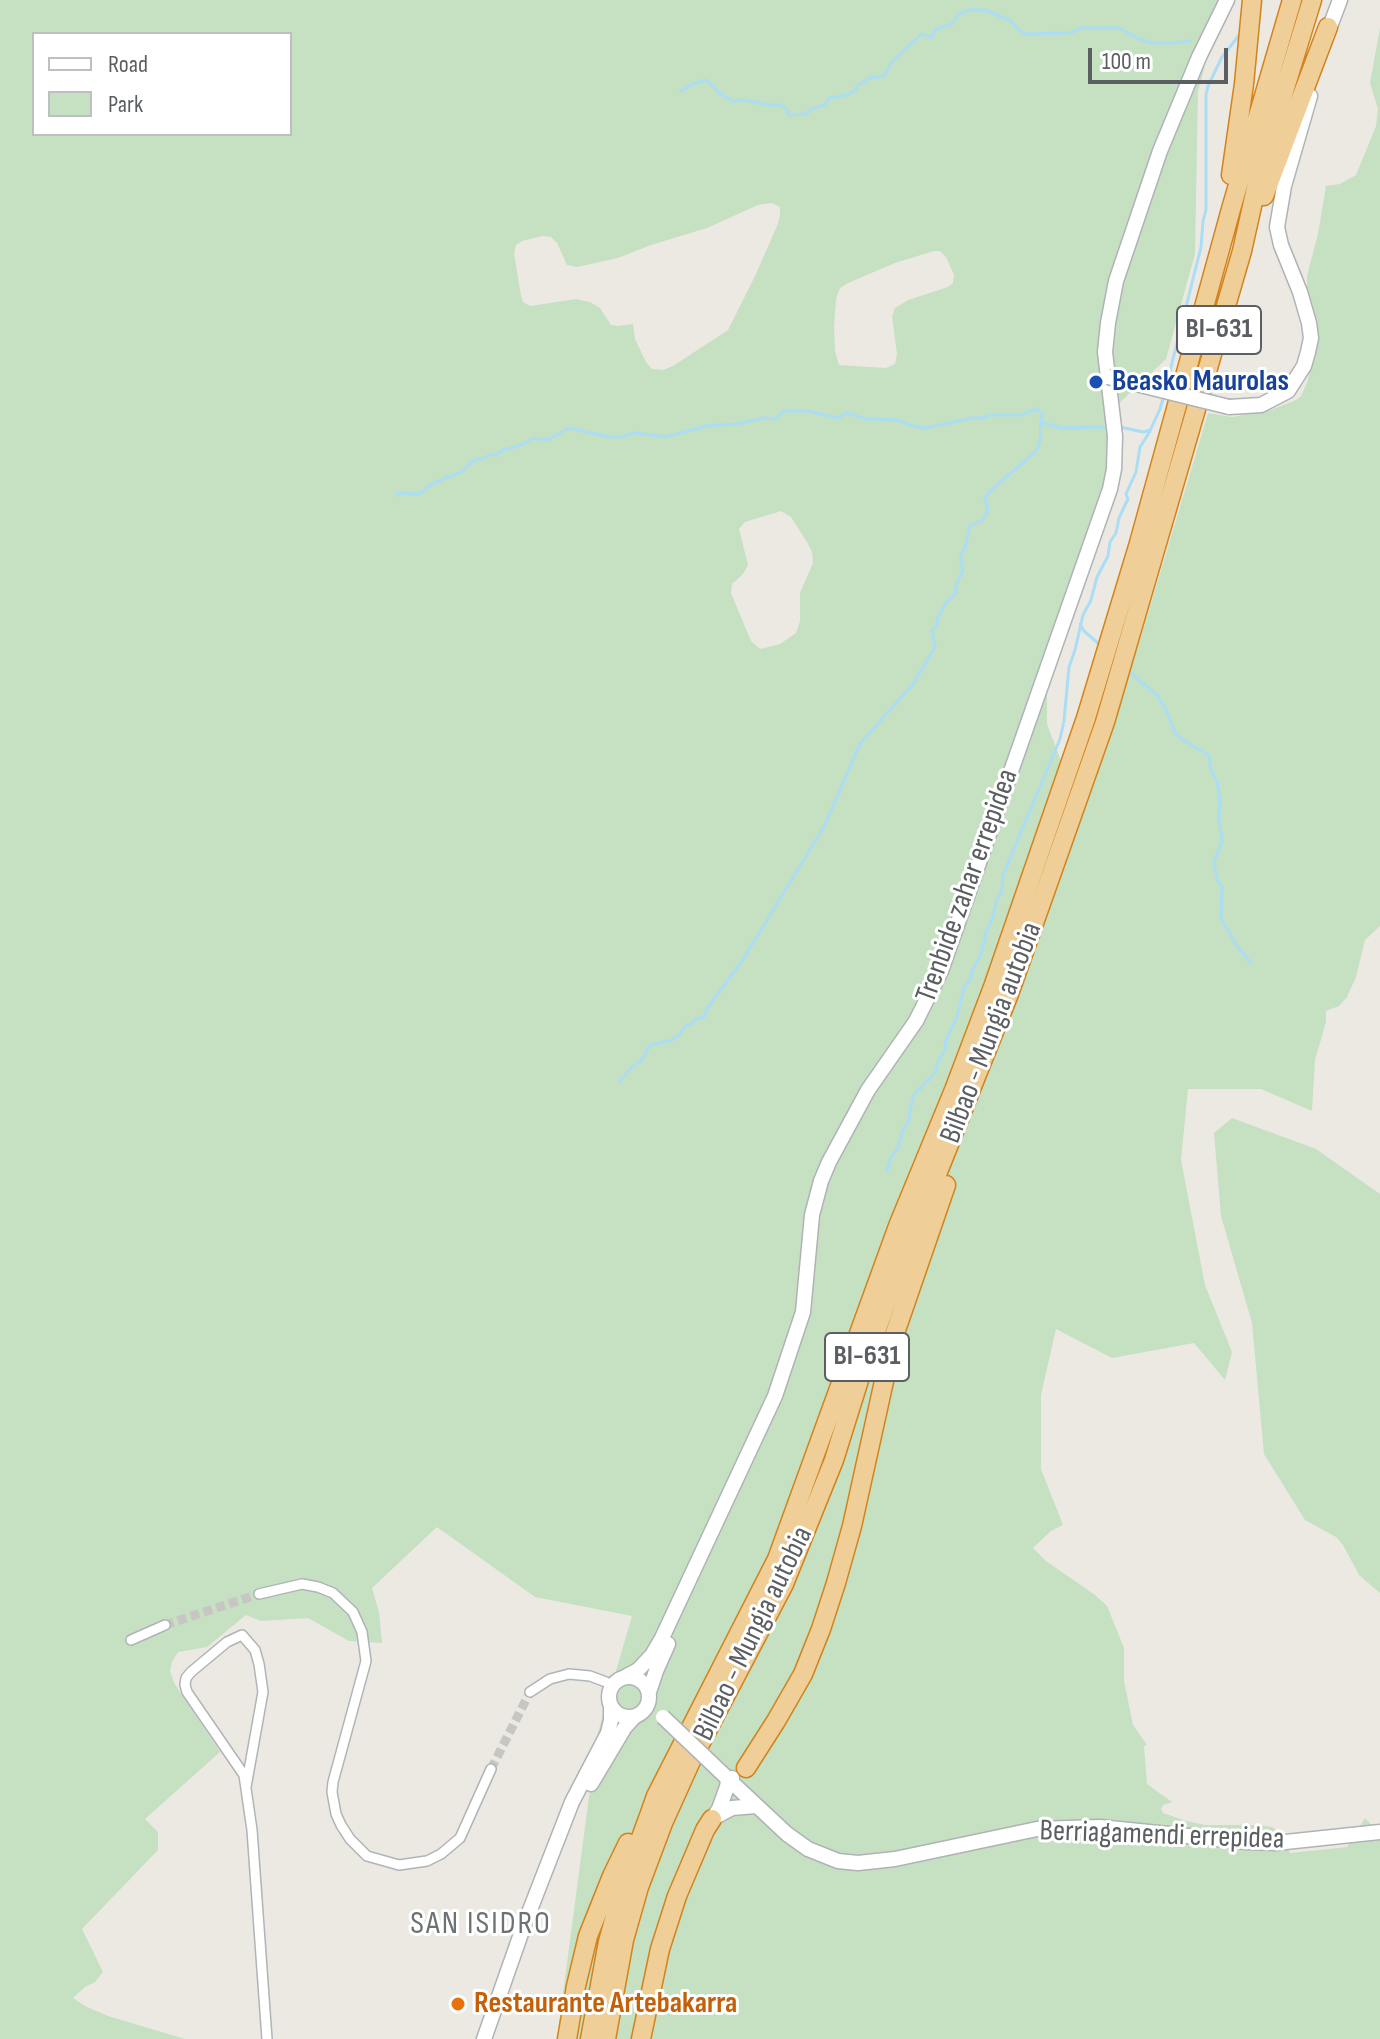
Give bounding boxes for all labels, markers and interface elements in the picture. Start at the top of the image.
legend [32,32,292,136]
scale bar [1092,32,1232,82]
text: 100 m [1102,47,1151,76]
text: Road [108,50,148,79]
text: Park [108,90,143,119]
road number: BI-631 [1177,306,1261,354]
place label: Beasko Maurolas [1112,364,1289,400]
marker: Beasko Maurolas [1087,373,1105,391]
street label: Trenbide zahar errepidea [909,765,1027,1007]
street label: Bilbao - Mungia autobia [933,918,1051,1148]
road number: BI-631 [825,1333,909,1381]
street label: Bilbao - Mungia autobia [687,1521,821,1747]
street label: Berriagamendi errepidea [1039,1814,1285,1858]
district label: SAN ISIDRO [410,1906,552,1944]
place label: Restaurante Artebakarra [474,1986,737,2022]
marker: Restaurante Artebakarra [449,1995,467,2013]

